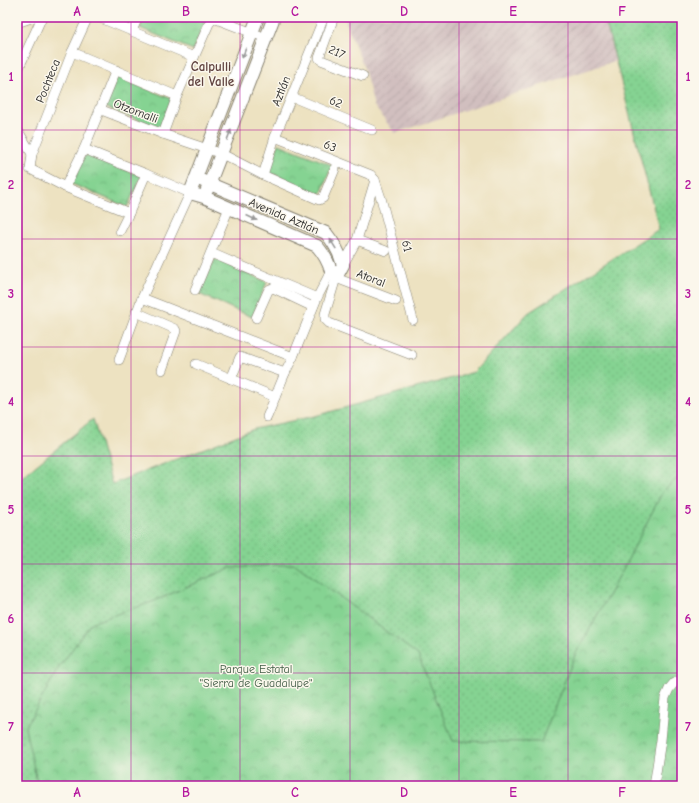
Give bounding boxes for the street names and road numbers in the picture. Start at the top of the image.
street label: 217 [327,42,348,62]
street label: Pochteca [33,57,63,105]
street label: Aztlán [269,74,293,108]
street label: 62 [327,93,345,111]
street label: Otzomalli [112,96,160,126]
street label: 63 [322,137,338,155]
street label: Avenida Aztlán [247,195,321,237]
street label: 61 [399,239,415,253]
street label: Atoral [355,266,387,290]

